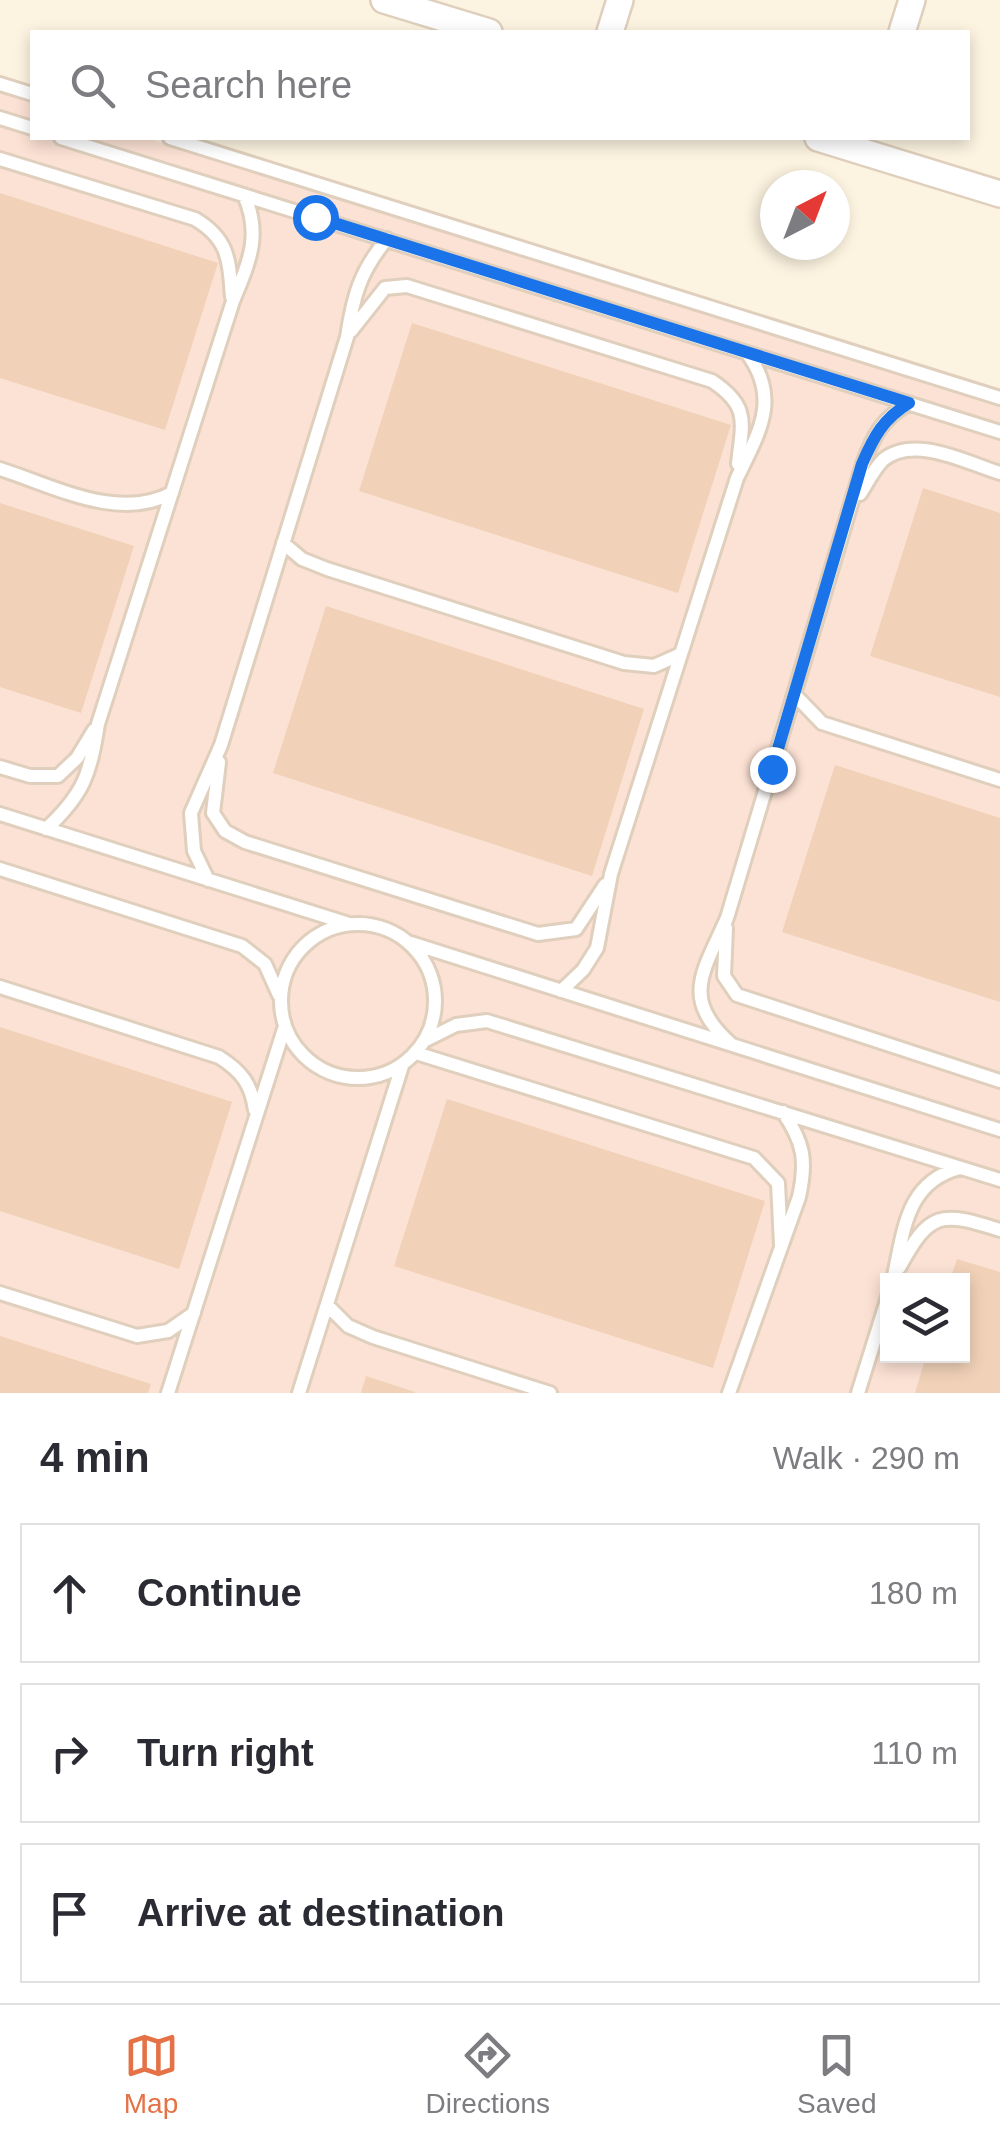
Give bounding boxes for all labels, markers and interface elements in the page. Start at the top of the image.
search box [30,30,970,140]
icon: search [65,58,120,113]
text: Search here [145,64,352,106]
north arrow [760,170,850,260]
route start [293,195,339,241]
route end [750,747,796,793]
map controls [880,1273,970,1363]
button: layers [880,1273,970,1363]
text: 4 min [40,1434,150,1481]
text: Walk · 290 m [773,1440,960,1476]
icon: ahead [42,1566,97,1621]
text: Continue [137,1572,302,1614]
text: 180 m [869,1575,958,1611]
icon: right [42,1726,97,1781]
text: Turn right [137,1732,314,1774]
text: 110 m [871,1735,958,1771]
icon: arrive [42,1886,97,1941]
text: Arrive at destination [137,1892,504,1934]
tab: Map [124,2028,179,2120]
tab: Directions [426,2028,550,2120]
tab: Saved [797,2028,876,2120]

